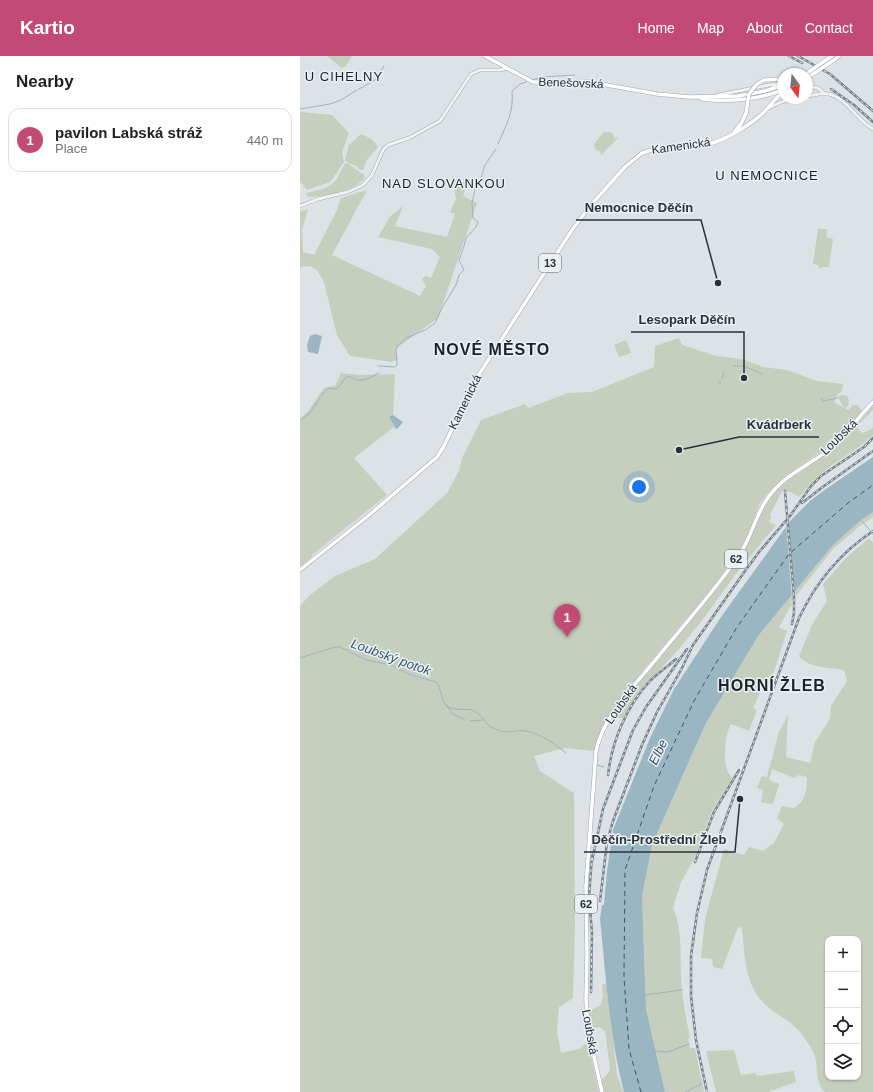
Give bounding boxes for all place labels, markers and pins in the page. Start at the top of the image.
callout: Nemocnice Děčín [576,195,701,220]
callout: Lesopark Děčín [631,307,744,332]
callout: Kvádrberk [739,412,819,437]
pin: 1 [554,604,580,637]
callout: Děčín-Prostřední Žleb [584,827,735,852]

